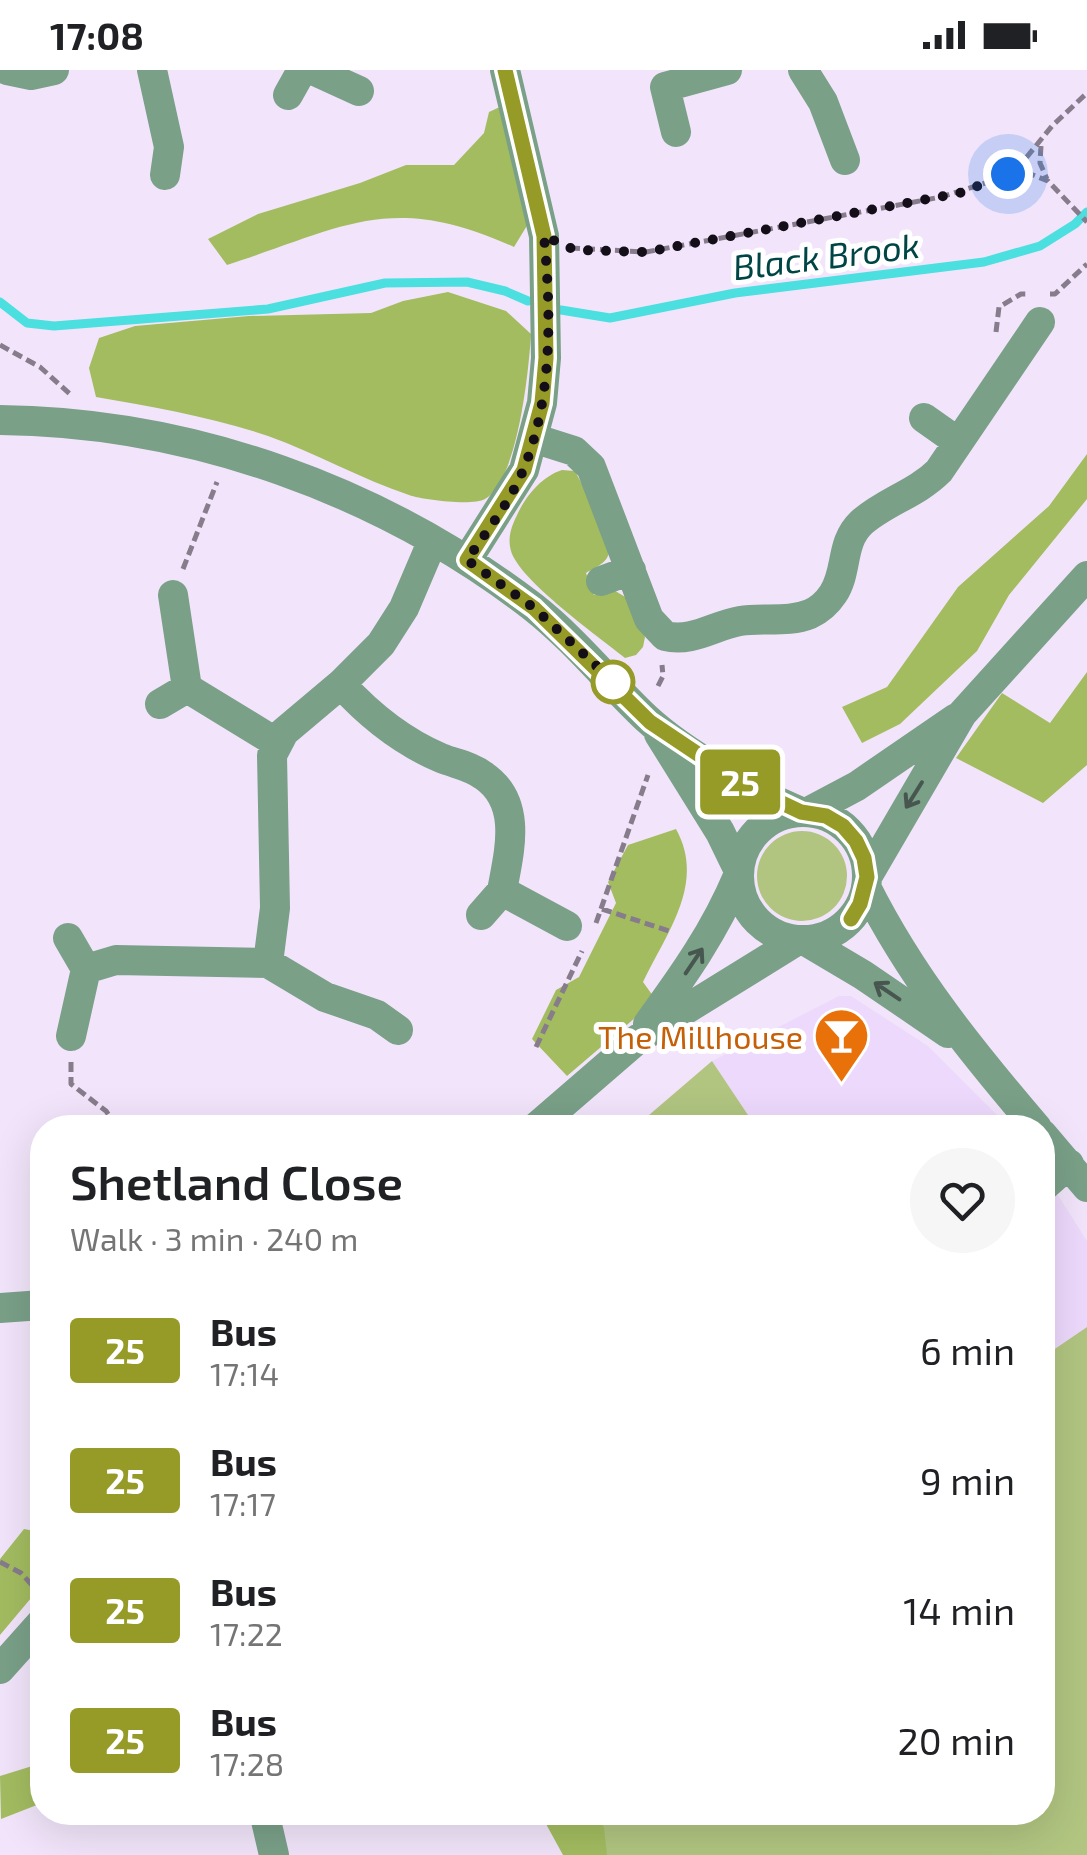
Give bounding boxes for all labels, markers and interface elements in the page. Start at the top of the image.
text: 17:08 [50,12,144,58]
your location [983,149,1033,199]
water label: Black Brook [730,223,922,287]
unlabelled marker [592,661,634,703]
line badge: 25 [695,750,785,814]
text: 25 [720,761,760,803]
one-way arrow [904,780,924,809]
one-way arrow [683,947,704,975]
one-way arrow [874,981,902,1002]
bar icon: The Millhouse [812,1006,872,1085]
place label: The Millhouse [598,1017,803,1055]
button: heart [910,1148,1015,1253]
text: Shetland Close [70,1152,403,1210]
text: Walk · 3 min · 240 m [70,1219,358,1257]
text: Bus [210,1308,277,1354]
text: 6 min [920,1327,1015,1373]
text: 25 [105,1329,145,1371]
text: 17:14 [210,1354,279,1392]
text: Bus [210,1438,277,1484]
text: 9 min [920,1457,1015,1503]
text: 25 [105,1459,145,1501]
text: 17:17 [210,1484,276,1522]
text: Bus [210,1568,277,1614]
text: 14 min [903,1587,1015,1633]
text: 25 [105,1589,145,1631]
text: 17:22 [210,1614,283,1652]
text: Bus [210,1698,277,1744]
text: 20 min [897,1717,1015,1763]
text: 25 [105,1719,145,1761]
text: 17:28 [210,1744,284,1782]

